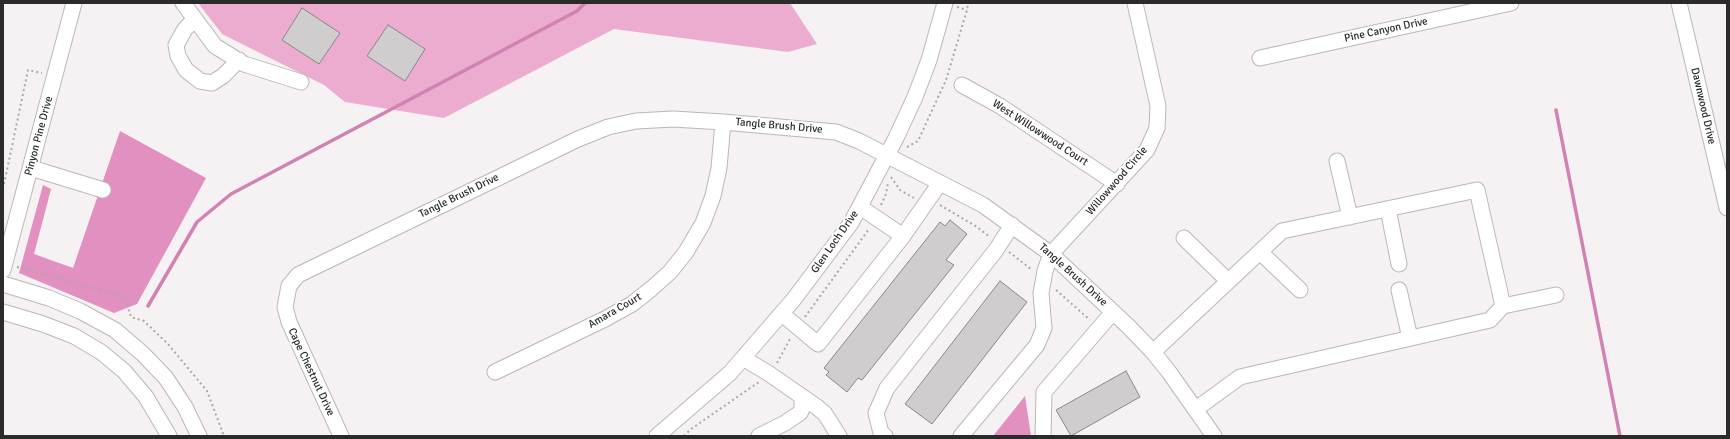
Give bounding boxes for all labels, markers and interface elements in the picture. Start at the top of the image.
street label: Pine Canyon Drive [1343,15,1429,45]
street label: Dawnwood Drive [1688,66,1718,146]
street label: Pinyon Pine Drive [22,95,56,177]
street label: West Willowwood Court [990,97,1090,169]
street label: Tangle Brush Drive [735,116,823,136]
street label: Willowwood Circle [1084,144,1150,218]
street label: Tangle Brush Drive [417,171,501,221]
street label: Glen Loch Drive [809,208,861,276]
street label: Tangle Brush Drive [1036,241,1110,309]
street label: Amara Court [586,290,644,332]
street label: Cape Chestnut Drive [285,326,337,418]

